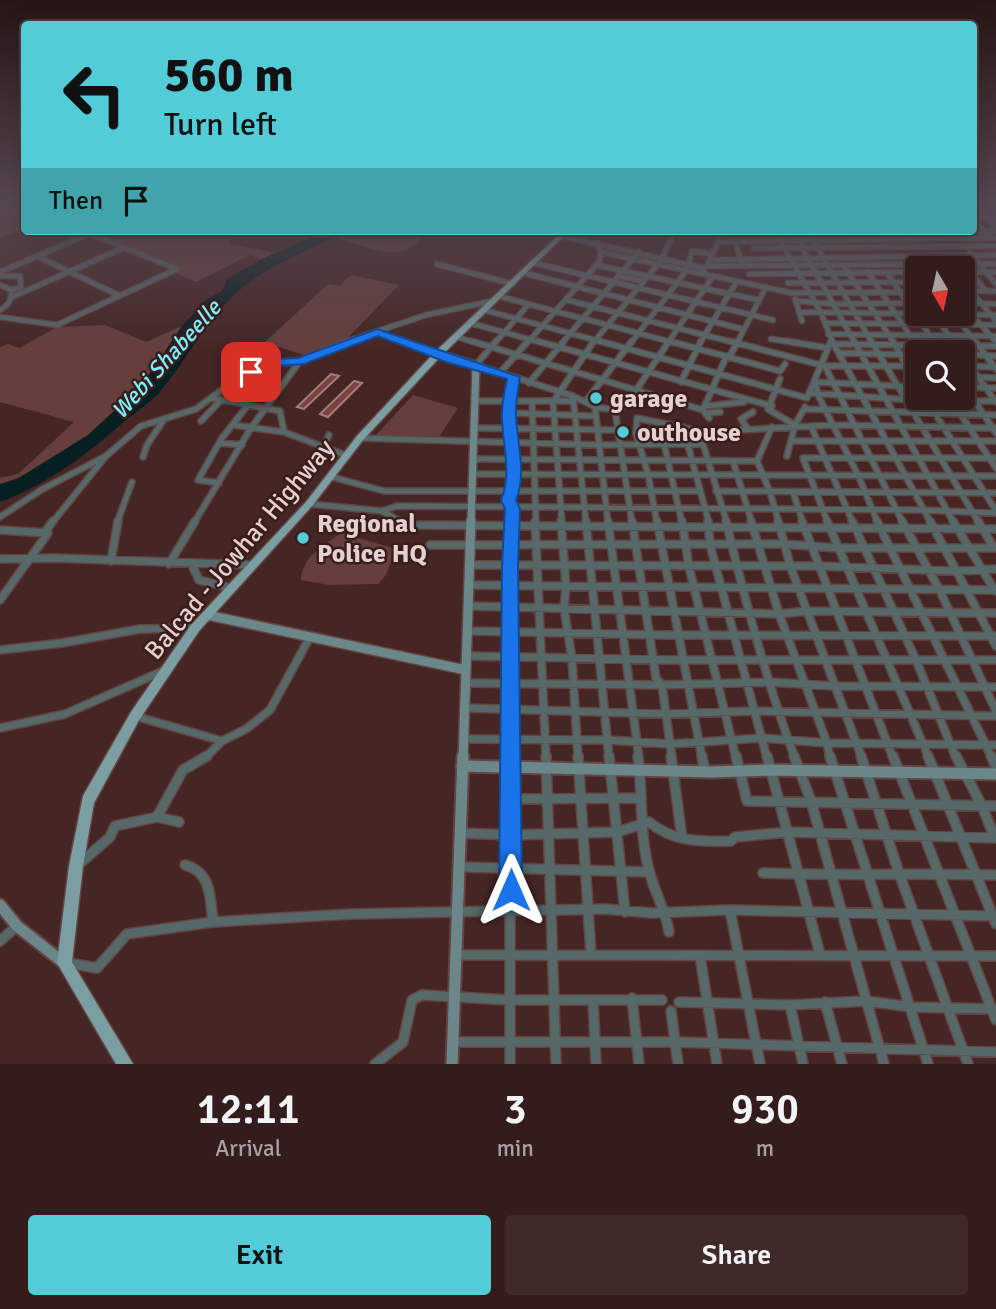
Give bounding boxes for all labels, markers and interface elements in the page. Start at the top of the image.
text: 560 m [164,45,294,105]
icon: left [49,49,140,140]
text: Turn left [164,105,277,144]
icon: arrive [117,182,155,220]
text: Then [49,185,103,217]
north arrow [905,256,975,326]
map controls [905,256,975,410]
water label: Webi Shabeelle [105,293,228,425]
button: search [905,340,975,410]
pin [221,342,281,402]
icon: arrive [232,353,270,391]
place label: garage [610,383,688,415]
marker: garage [588,390,604,406]
place label: outhouse [637,417,741,449]
marker: outhouse [615,424,631,440]
street label: Balcad - Jowhar Highway [138,433,341,666]
place label: Regional Police HQ [317,508,427,570]
marker: Regional Police HQ [295,530,311,546]
position arrow [474,853,548,927]
text: 12:11 [197,1084,300,1135]
text: 3 [504,1084,527,1135]
text: 930 [731,1084,799,1135]
text: Arrival [215,1134,281,1163]
text: min [497,1134,534,1163]
text: m [756,1134,774,1163]
button: Exit [28,1215,491,1295]
button: Share [505,1215,968,1295]

